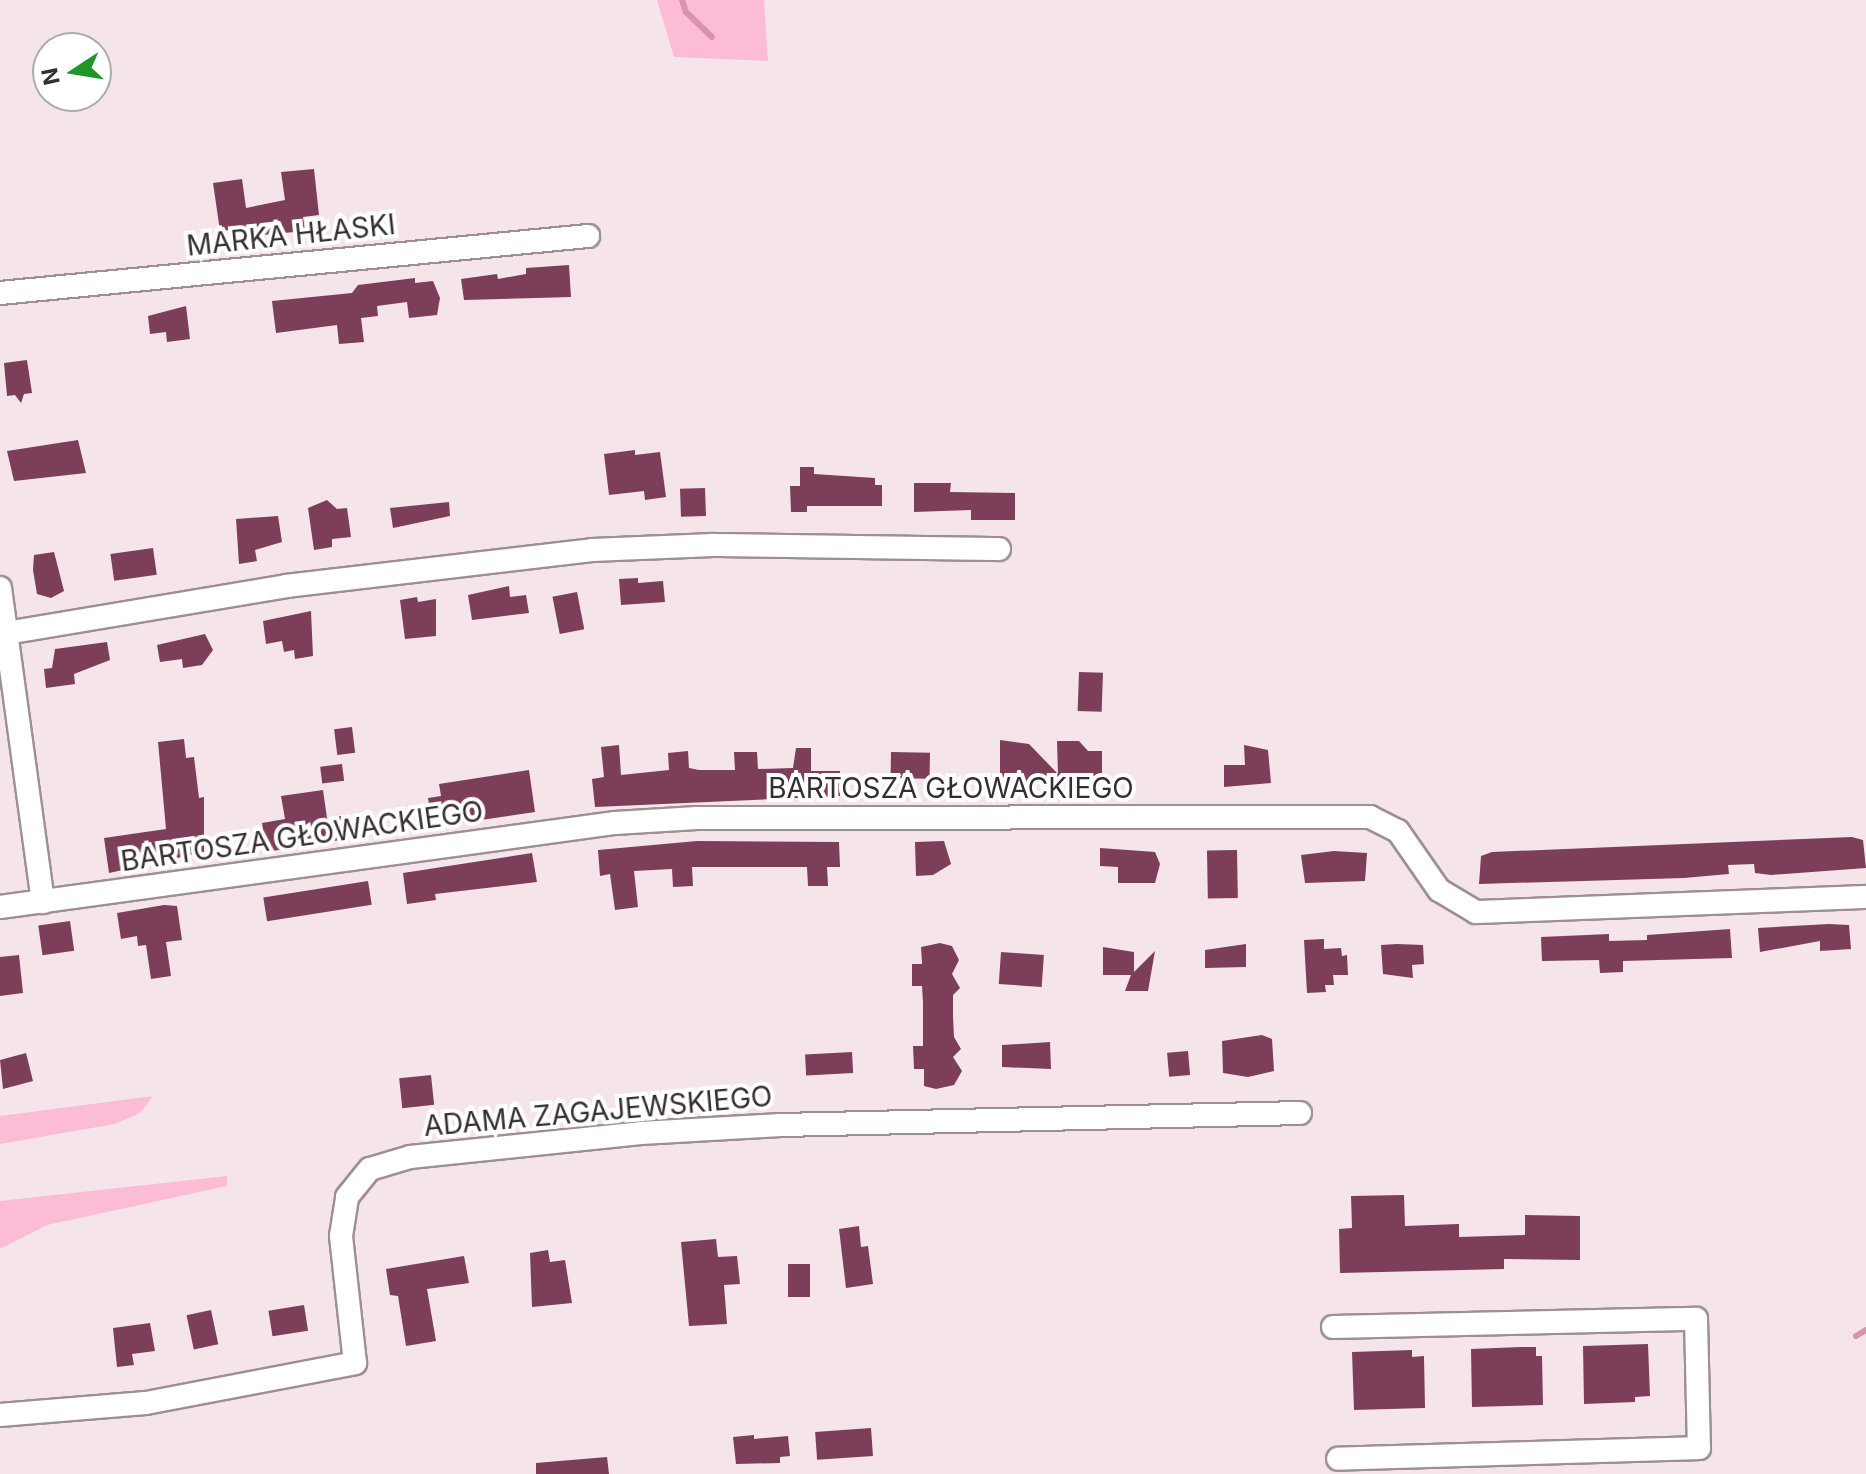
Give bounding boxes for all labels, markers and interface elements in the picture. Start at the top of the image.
north arrow [32,32,112,112]
text: N [36,66,65,87]
street label: MARKA HŁASKI [185,207,397,263]
street label: BARTOSZA GŁOWACKIEGO [768,771,1134,805]
street label: BARTOSZA GŁOWACKIEGO [119,794,485,878]
street label: ADAMA ZAGAJEWSKIEGO [422,1079,774,1143]

